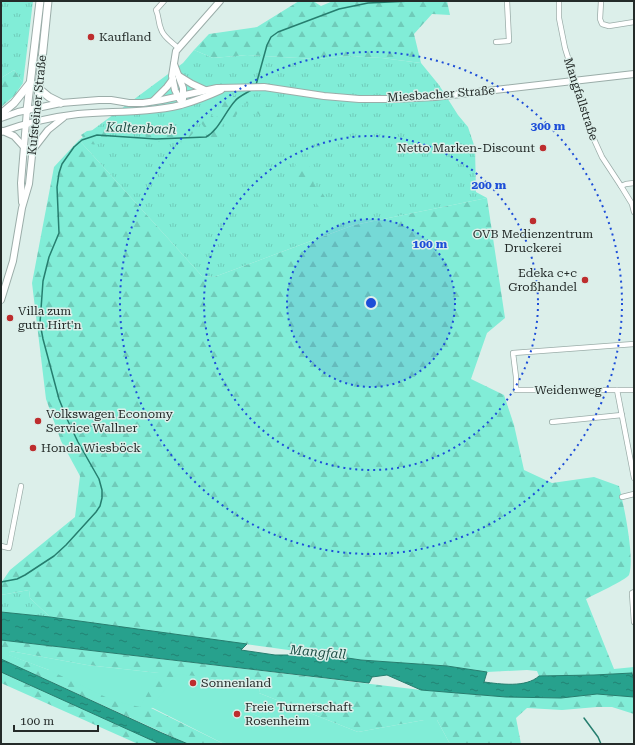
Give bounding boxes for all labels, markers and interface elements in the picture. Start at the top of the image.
place label: Kaufland [99,30,152,44]
marker: Kaufland [86,32,96,42]
street label: Kufsteiner Straße [25,54,49,156]
street label: Mangfallstraße [561,56,601,143]
street label: Miesbacher Straße [387,83,496,105]
water label: Kaltenbach [105,119,177,137]
text: 300 m [531,119,566,133]
place label: Netto Marken-Discount [397,141,536,155]
marker: Netto Marken-Discount [538,143,548,153]
text: 200 m [472,178,507,192]
marker: OVB Medienzentrum Druckerei [528,216,538,226]
place label: OVB Medienzentrum Druckerei [473,227,593,255]
text: 100 m [413,237,448,251]
place label: Edeka c+c Großhandel [508,266,577,294]
marker: Edeka c+c Großhandel [580,275,590,285]
centre of rings [364,296,378,310]
place label: Villa zum gutn Hirt'n [18,304,82,332]
marker: Villa zum gutn Hirt'n [5,313,15,323]
street label: Weidenweg [534,383,602,397]
place label: Volkswagen Economy Service Wallner [46,407,174,435]
marker: Volkswagen Economy Service Wallner [33,416,43,426]
place label: Honda Wiesböck [41,441,141,455]
marker: Honda Wiesböck [28,443,38,453]
water label: Mangfall [288,642,347,662]
place label: Sonnenland [201,676,272,690]
marker: Sonnenland [188,678,198,688]
place label: Freie Turnerschaft Rosenheim [245,700,353,728]
scale bar [14,707,98,733]
marker: Freie Turnerschaft Rosenheim [232,709,242,719]
text: 100 m [20,714,54,728]

